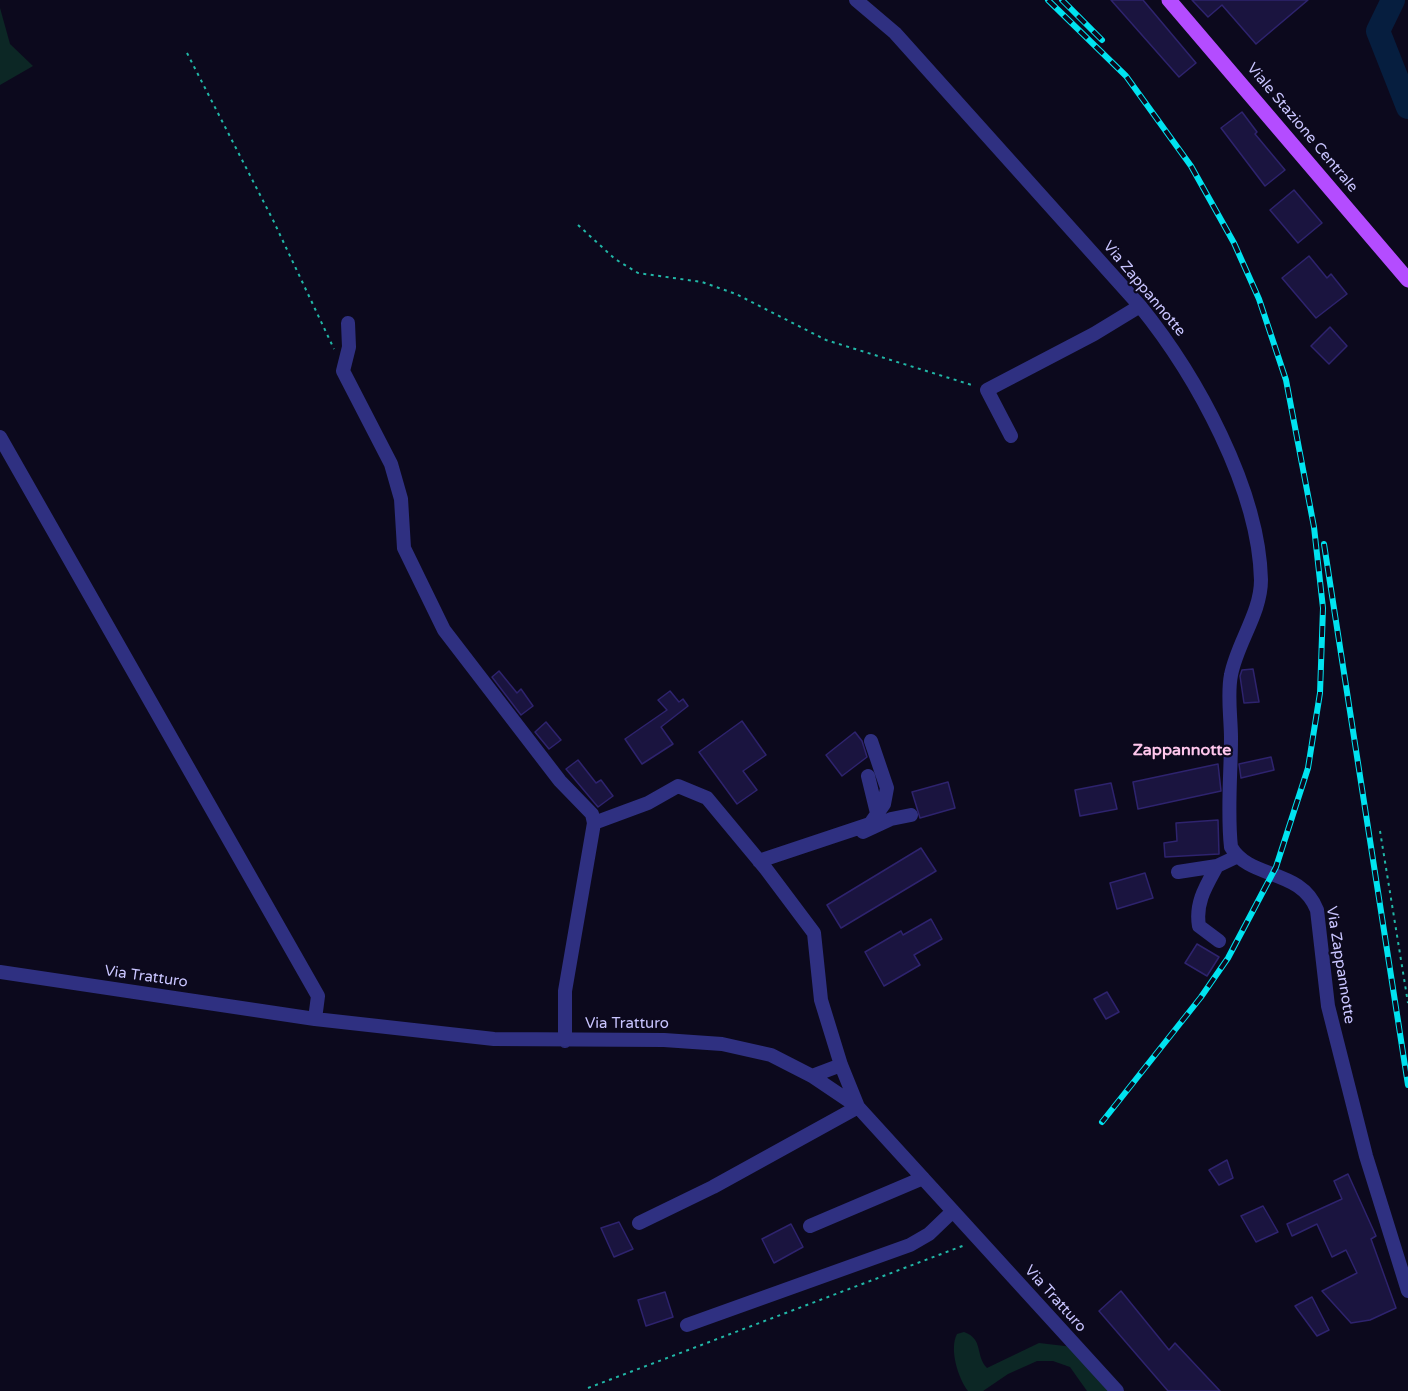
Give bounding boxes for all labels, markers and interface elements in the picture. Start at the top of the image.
street label: Viale Stazione Centrale [1243,60,1361,196]
street label: Via Zappannotte [1099,238,1189,340]
district label: Zappannotte [1133,741,1231,761]
street label: Via Zappannotte [1322,905,1358,1025]
street label: Via Tratturo [103,962,189,992]
street label: Via Tratturo [585,1015,669,1033]
street label: Via Tratturo [1020,1262,1090,1336]

